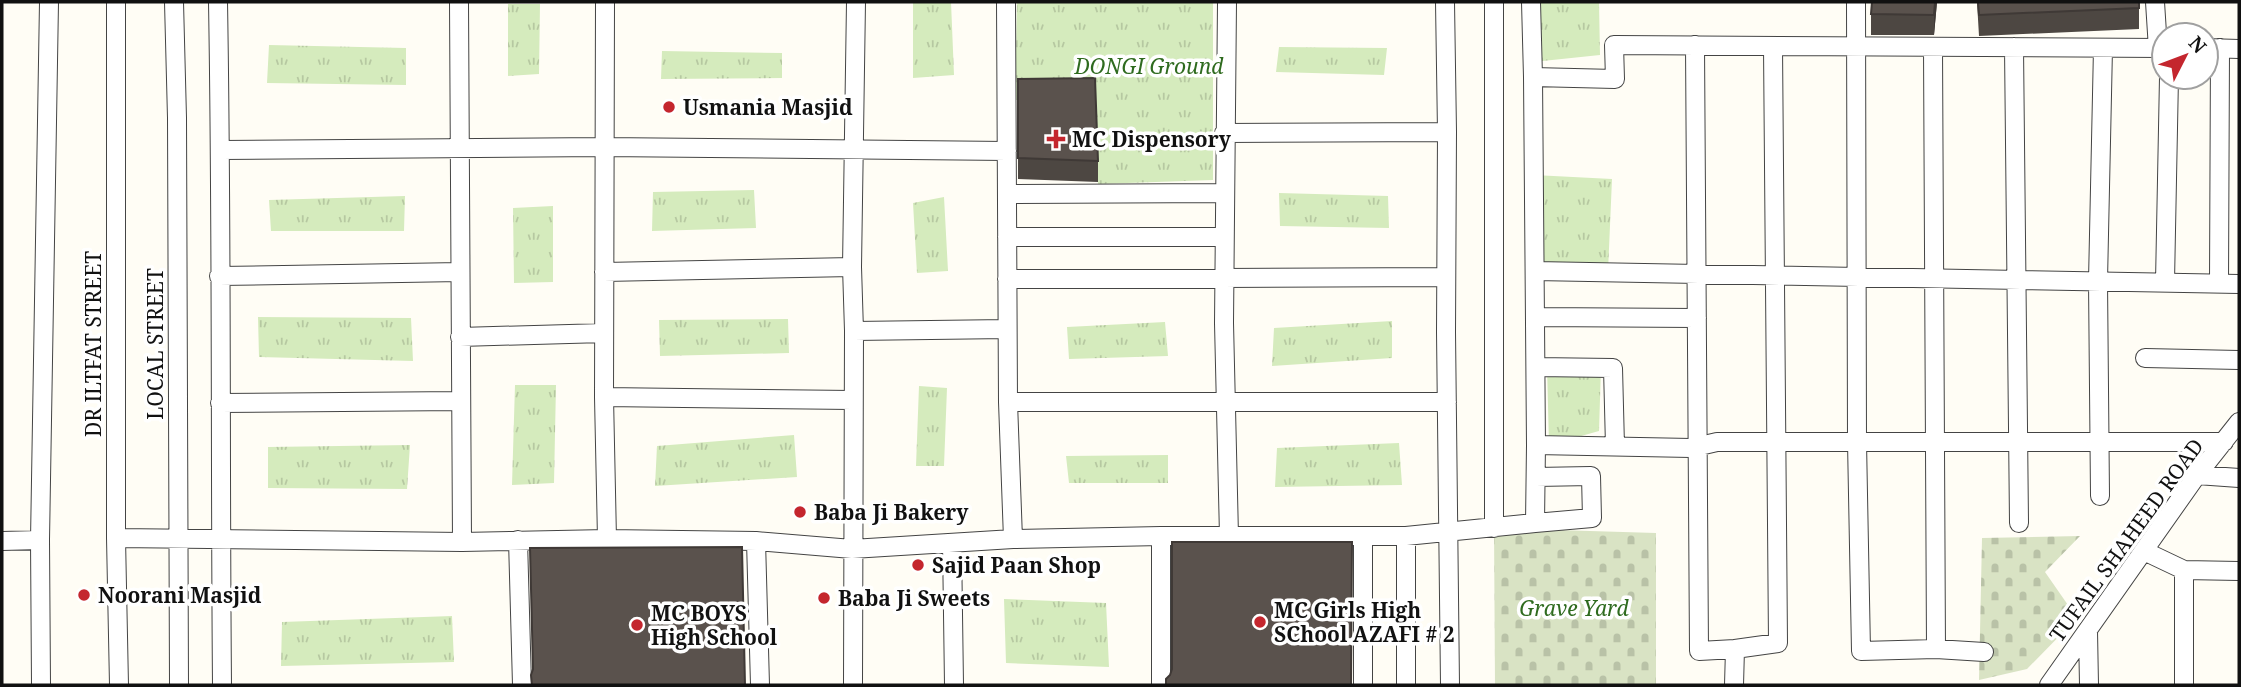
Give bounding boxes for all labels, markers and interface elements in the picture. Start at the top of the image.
north arrow [2150,21,2220,91]
text: N [2183,30,2212,59]
park label: DONGI Ground [1074,52,1224,80]
place label: Usmania Masjid [683,93,853,121]
marker: Usmania Masjid [661,99,677,115]
place label: MC Dispensory [1072,125,1232,153]
marker: MC Dispensory [1046,129,1066,149]
street label: DR ILTFAT STREET [79,251,107,437]
street label: LOCAL STREET [141,268,169,420]
street label: TUFAIL SHAHEED ROAD [2043,433,2209,647]
place label: Baba Ji Bakery [814,498,969,526]
marker: Baba Ji Bakery [792,504,808,520]
place label: Sajid Paan Shop [932,551,1101,579]
marker: Sajid Paan Shop [910,557,926,573]
place label: Noorani Masjid [98,581,262,609]
place label: Baba Ji Sweets [838,584,990,612]
marker: Noorani Masjid [76,587,92,603]
marker: Baba Ji Sweets [816,590,832,606]
park label: Grave Yard [1519,594,1629,622]
place label: MC Girls High SChool AZAFI # 2 [1274,596,1455,648]
place label: MC BOYS High School [651,599,778,651]
marker: MC Girls High SChool AZAFI # 2 [1252,614,1268,630]
marker: MC BOYS High School [629,617,645,633]

